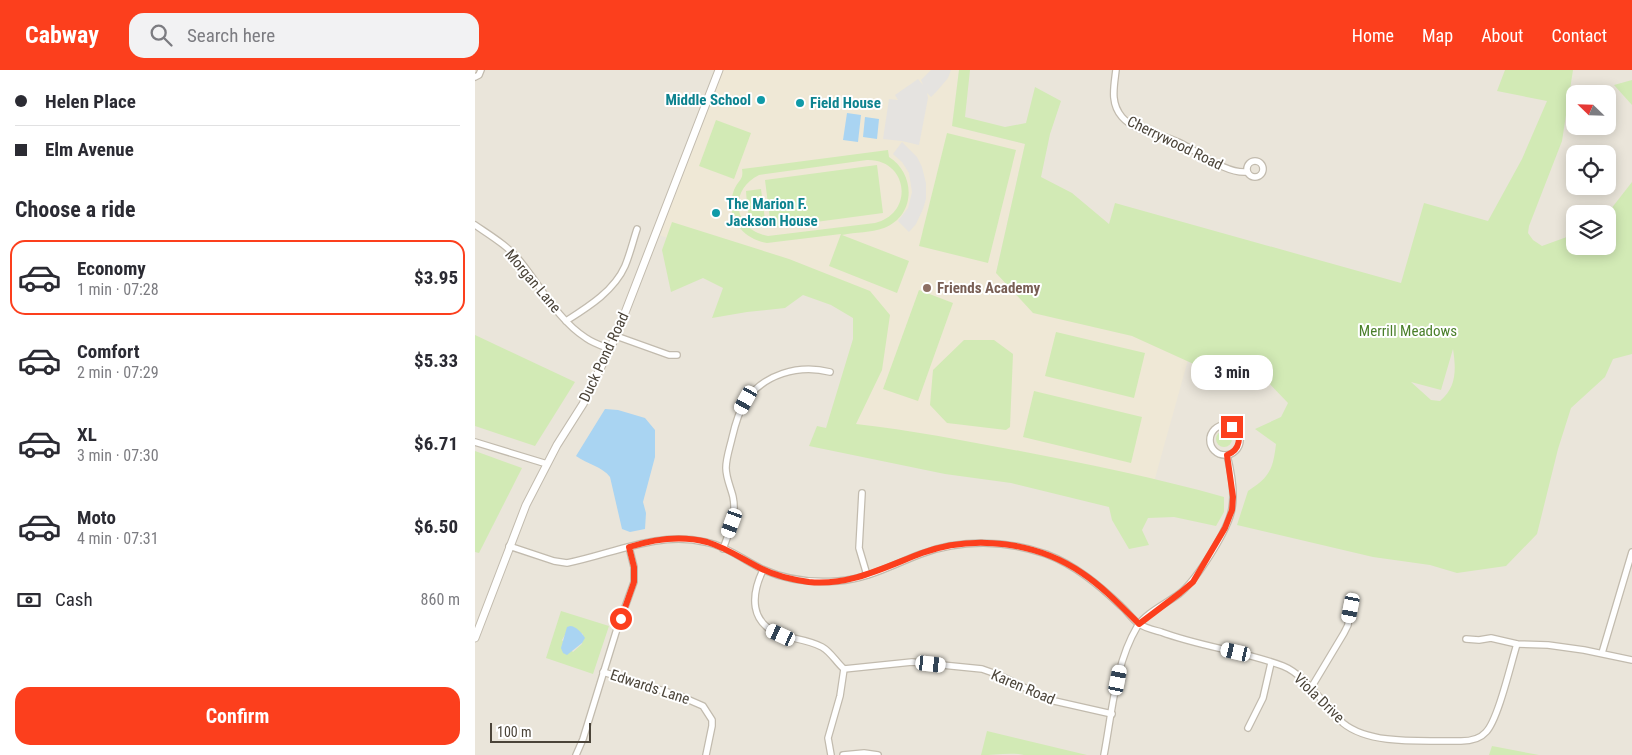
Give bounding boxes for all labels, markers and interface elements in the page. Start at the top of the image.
search box [129,13,479,58]
text: Cabway [25,21,99,49]
icon: search [147,21,175,49]
text: Search here [187,24,275,47]
text: Home [1352,25,1394,46]
text: Map [1422,25,1453,46]
text: About [1481,25,1523,46]
text: Contact [1551,25,1607,46]
north arrow [1566,85,1616,135]
map controls [1566,85,1616,255]
text: Helen Place [45,90,136,113]
place label: Middle School [665,91,751,109]
marker: Middle School [755,94,767,106]
place label: Field House [810,94,881,112]
marker: Field House [794,97,806,109]
street label: Cherrywood Road [1124,112,1226,174]
text: Elm Avenue [45,138,134,161]
button: locate [1566,145,1616,195]
place label: The Marion F. Jackson House [726,195,818,230]
text: Choose a ride [15,197,136,222]
button: layers [1566,205,1616,255]
marker: The Marion F. Jackson House [710,207,722,219]
street label: Morgan Lane [501,246,565,316]
icon: car [17,255,62,300]
text: Economy [77,257,146,280]
text: $3.95 [414,266,458,289]
place label: Friends Academy [937,279,1041,297]
text: 1 min · 07:28 [77,280,159,299]
marker: Friends Academy [921,282,933,294]
street label: Duck Pond Road [575,309,633,405]
park label: Merrill Meadows [1359,322,1457,340]
icon: car [17,338,62,383]
text: Comfort [77,340,140,363]
text: $5.33 [414,349,458,372]
callout: 3 min [1191,354,1273,390]
text: 2 min · 07:29 [77,363,159,382]
text: 3 min [1214,363,1250,382]
car [732,383,759,417]
route end [1221,416,1243,438]
icon: car [17,421,62,466]
text: XL [77,423,97,446]
text: $6.71 [414,432,458,455]
text: 3 min · 07:30 [77,446,159,465]
icon: car [17,504,62,549]
text: Moto [77,506,116,529]
car [719,506,744,540]
text: $6.50 [414,515,458,538]
text: 4 min · 07:31 [77,529,159,548]
icon: cash [15,586,43,614]
text: Cash [55,588,93,611]
text: 860 m [421,590,460,609]
car [1340,592,1361,624]
route start [610,608,632,630]
car [764,622,797,648]
car [1219,641,1252,663]
car [915,655,946,673]
car [1107,664,1128,696]
street label: Karen Road [988,665,1058,709]
street label: Edwards Lane [608,666,692,708]
street label: Viola Drive [1290,670,1348,726]
button: Confirm [15,687,460,745]
scale bar [490,720,591,743]
text: 100 m [497,724,532,740]

